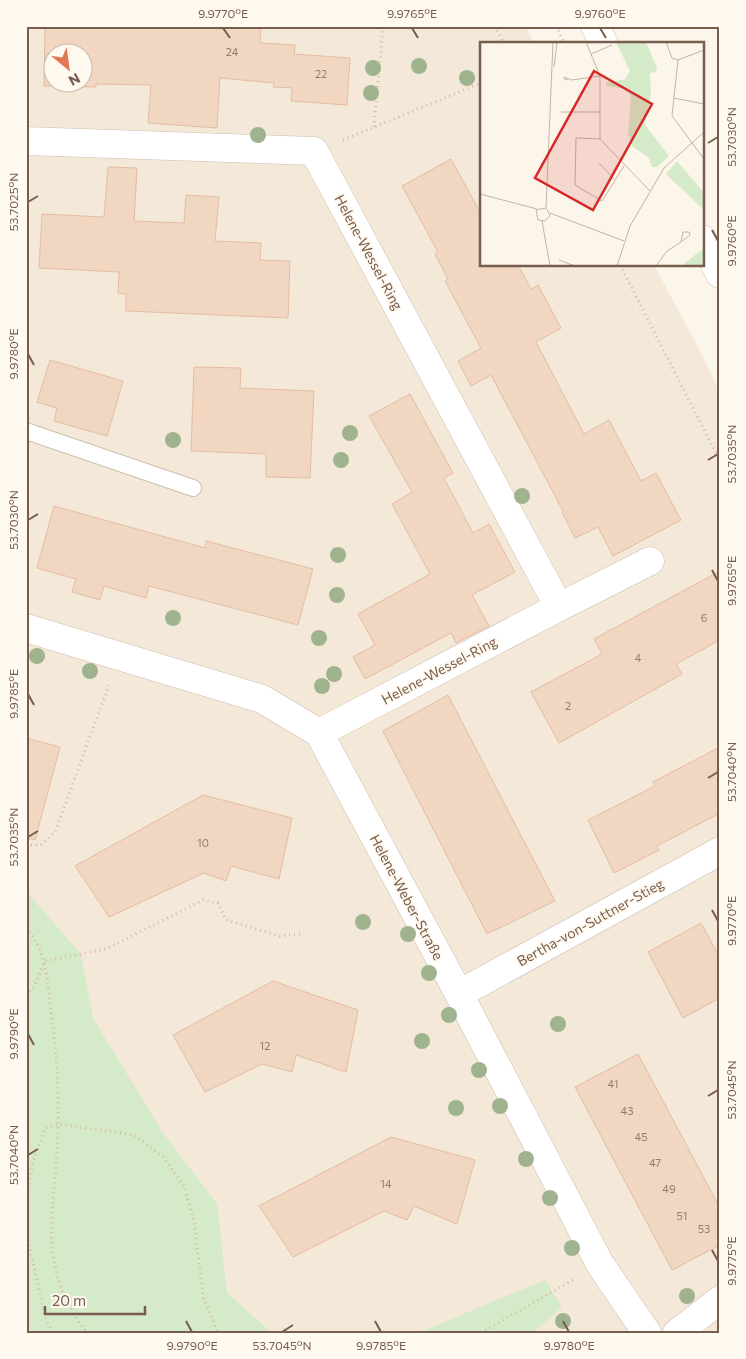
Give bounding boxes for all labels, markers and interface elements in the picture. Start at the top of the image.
text: 9.9770°E [198,6,248,20]
text: 9.9765°E [387,6,437,20]
text: 9.9760°E [574,6,626,20]
north arrow [42,42,92,92]
inset map [480,42,704,266]
house number: 24 [226,45,239,58]
house number: 22 [315,67,327,80]
text: N [66,70,83,90]
text: 53.7030°N [724,107,738,167]
text: 53.7025°N [6,173,20,231]
street label: Helene-Wessel-Ring [331,191,407,313]
text: 9.9760°E [724,215,738,267]
text: 9.9780°E [6,328,20,380]
text: 53.7035°N [724,425,738,483]
text: 53.7030°N [6,490,20,550]
text: 9.9765°E [724,556,738,606]
house number: 6 [701,611,708,624]
street label: Helene-Wessel-Ring [378,632,500,708]
house number: 4 [635,651,642,664]
text: 9.9785°E [6,669,20,719]
house number: 2 [565,699,571,712]
text: 53.7040°N [724,742,738,802]
text: 53.7035°N [6,808,20,866]
street label: Helene-Weber-Straße [367,831,447,963]
house number: 10 [197,836,209,849]
street label: Bertha-von-Suttner-Stieg [514,874,667,969]
text: 9.9770°E [724,896,738,946]
text: 9.9790°E [6,1008,20,1060]
house number: 12 [260,1039,270,1052]
text: 53.7045°N [724,1060,738,1120]
house number: 41 [608,1077,618,1090]
house number: 43 [621,1104,633,1117]
text: 53.7040°N [6,1125,20,1185]
house number: 45 [635,1130,647,1143]
house number: 47 [649,1156,661,1169]
house number: 14 [380,1177,392,1190]
house number: 49 [662,1182,676,1195]
house number: 51 [676,1209,688,1222]
house number: 53 [698,1222,710,1235]
text: 9.9775°E [724,1236,738,1286]
scale bar [45,1284,145,1316]
text: 20 m [52,1291,86,1309]
text: 9.9790°E [166,1338,218,1352]
text: 53.7045°N [252,1338,312,1352]
text: 9.9785°E [356,1338,406,1352]
text: 9.9780°E [543,1338,595,1352]

